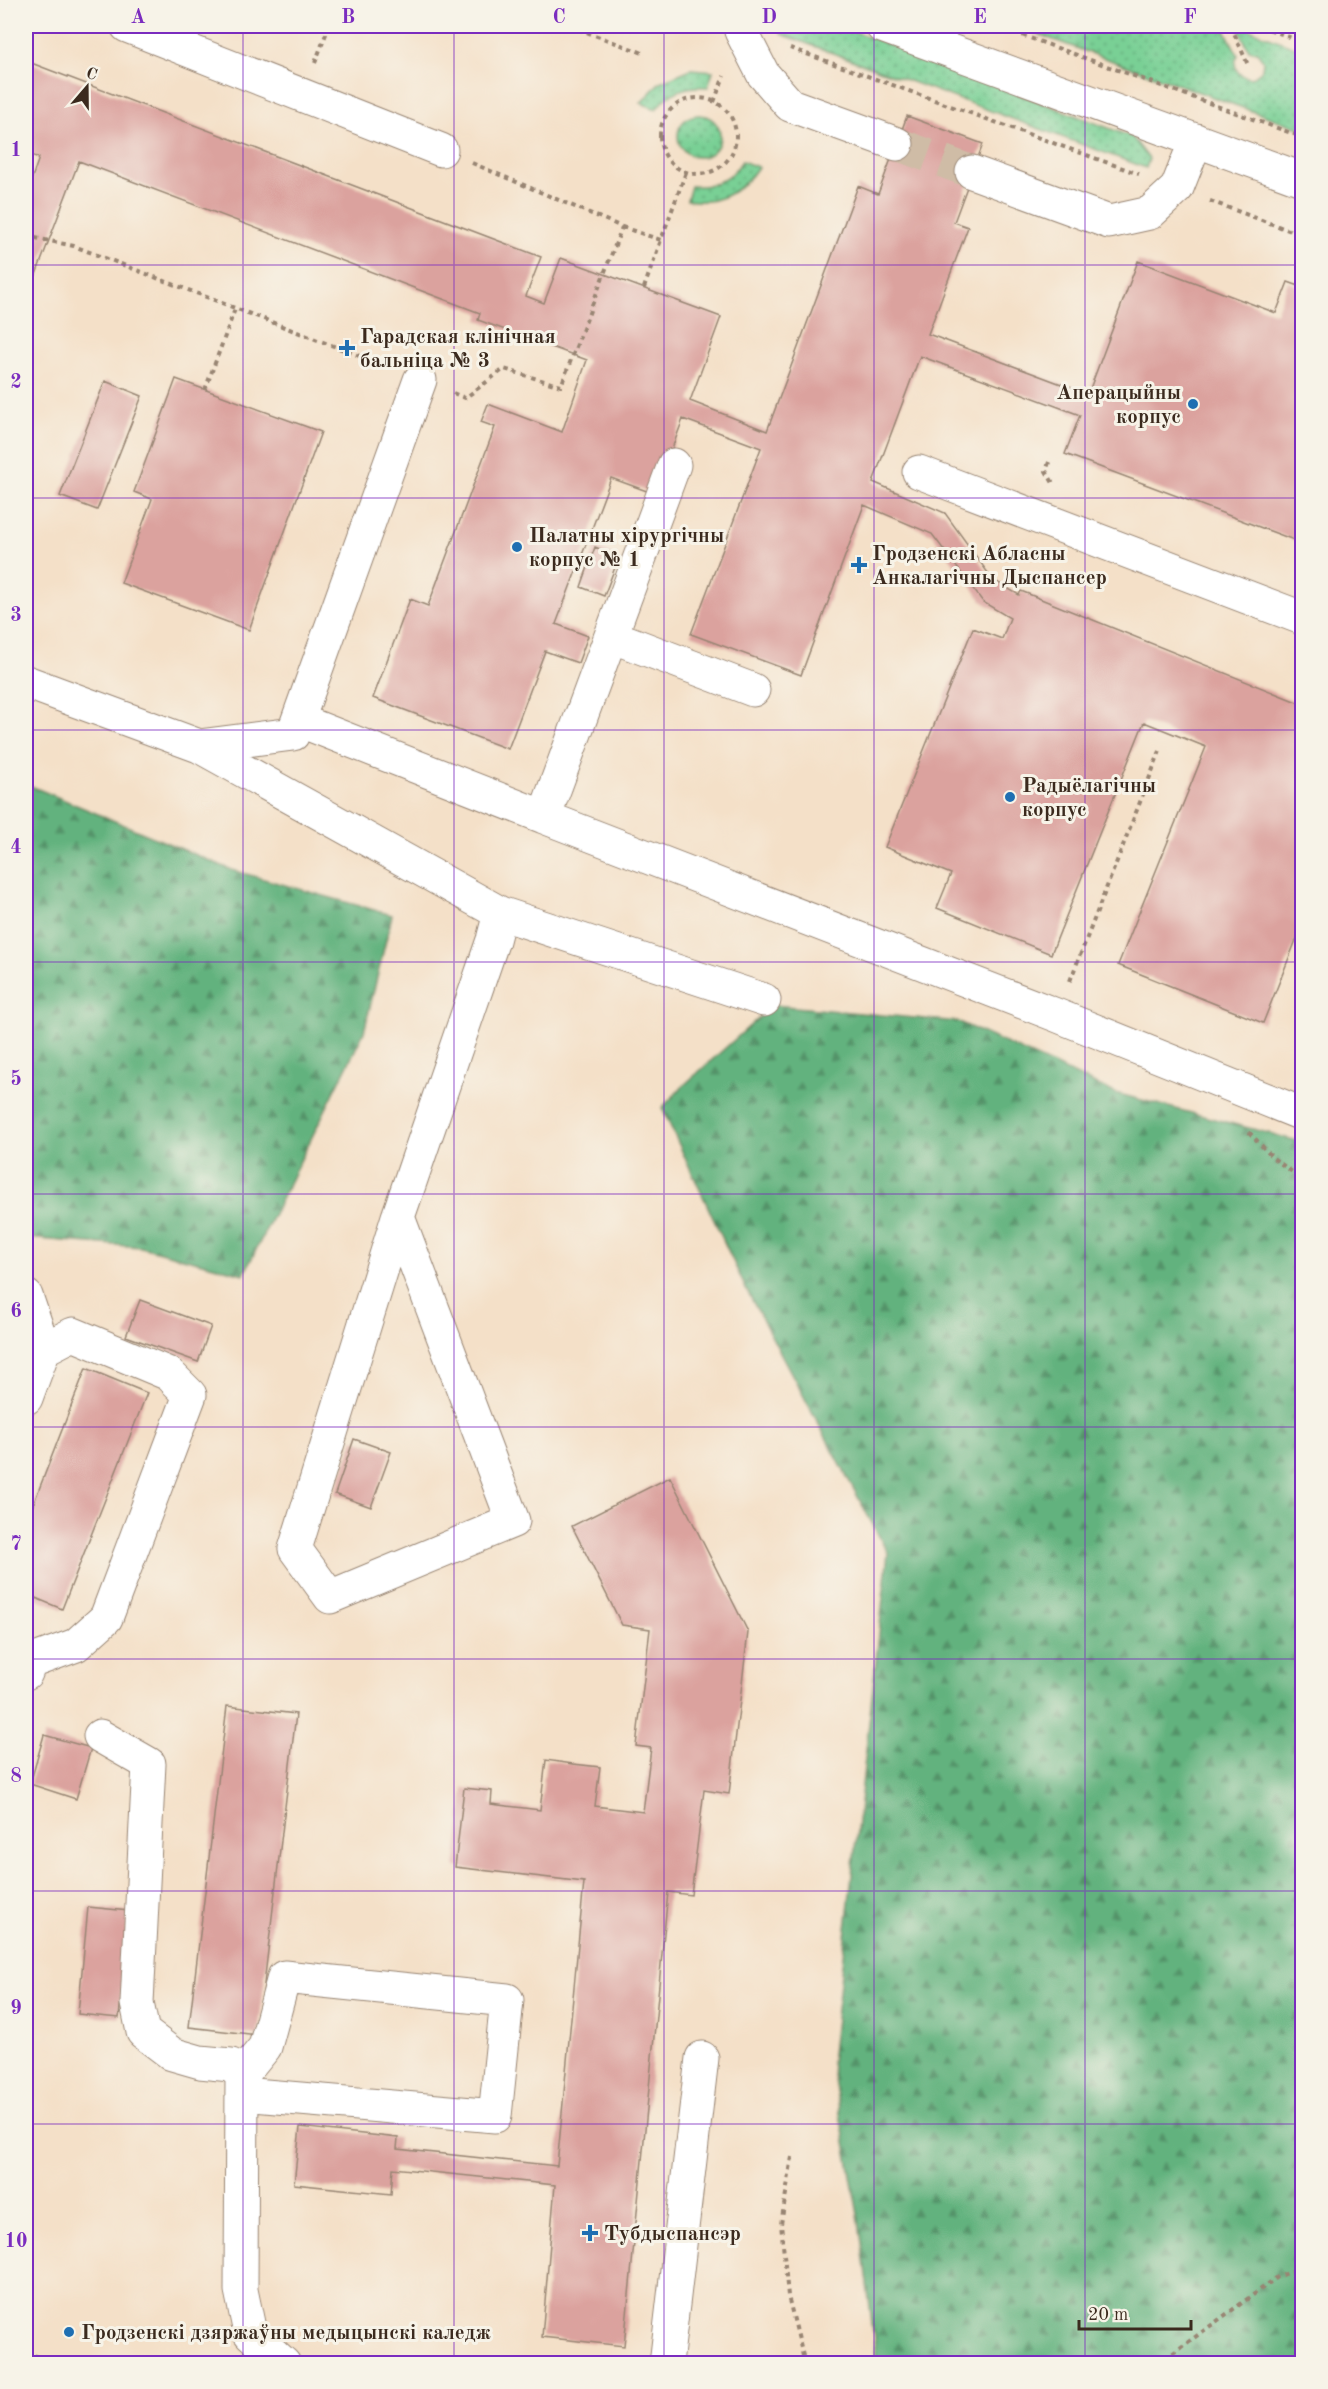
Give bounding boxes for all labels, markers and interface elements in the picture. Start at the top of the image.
text: A [130,8,146,28]
text: B [341,8,355,28]
text: C [552,8,566,28]
text: D [761,8,777,28]
text: E [973,8,987,28]
text: F [1183,8,1197,28]
north arrow [57,57,117,117]
text: С [84,65,99,84]
text: 1 [10,141,22,161]
place label: Гарадская клінічная бальніца № 3 [360,327,556,372]
marker: Гарадская клінічная бальніца № 3 [338,339,356,357]
text: 2 [10,373,22,393]
place label: Аперацыйны корпус [1056,383,1181,428]
marker: Аперацыйны корпус [1186,397,1200,411]
place label: Палатны хірургічны корпус № 1 [529,526,724,571]
marker: Палатны хірургічны корпус № 1 [510,540,524,554]
place label: Гродзенскі Абласны Анкалагічны Дыспансер [872,544,1107,589]
marker: Гродзенскі Абласны Анкалагічны Дыспансер [850,556,868,574]
text: 3 [10,606,22,626]
place label: Радыёлагічны корпус [1022,776,1156,821]
marker: Радыёлагічны корпус [1003,790,1017,804]
text: 4 [10,838,22,858]
text: 5 [10,1069,22,1090]
text: 6 [10,1302,22,1322]
text: 7 [10,1535,22,1555]
text: 8 [10,1767,22,1787]
text: 9 [10,1999,22,2019]
marker: Тубдыспансэр [581,2224,599,2242]
place label: Тубдыспансэр [604,2224,741,2245]
text: 10 [4,2232,28,2252]
scale bar [1079,2293,1192,2331]
text: 20 m [1088,2306,1128,2324]
place label: Гродзенскі дзяржаўны медыцынскі каледж [81,2323,491,2344]
marker: Гродзенскі дзяржаўны медыцынскі каледж [62,2325,76,2339]

